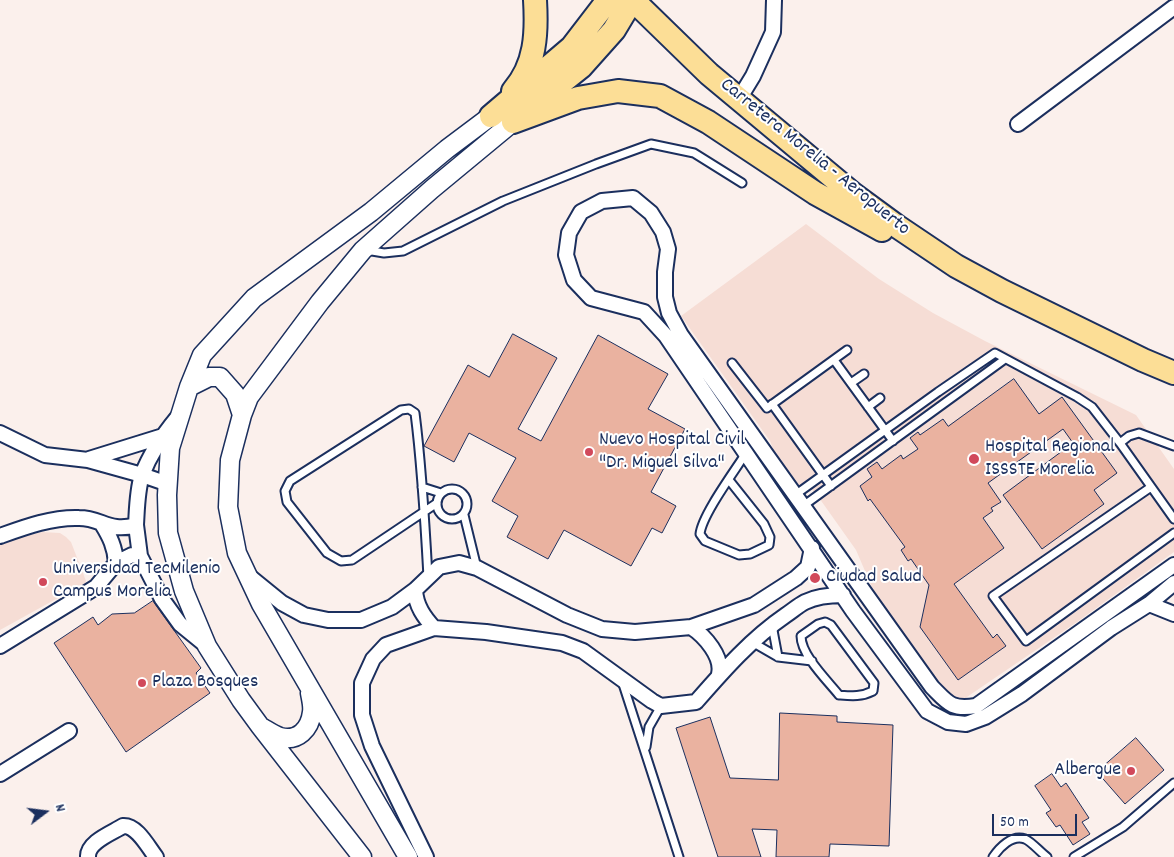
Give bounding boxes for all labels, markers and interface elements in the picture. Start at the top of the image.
street label: Carretera Morelia - Aeropuerto [714,74,914,242]
place label: Nuevo Hospital Civil "Dr. Miguel Silva" [599,429,745,476]
place label: Hospital Regional ISSSTE Morelia [985,436,1115,483]
marker: Nuevo Hospital Civil "Dr. Miguel Silva" [583,446,595,458]
marker: Hospital Regional ISSSTE Morelia [967,452,981,466]
place label: Universidad TecMilenio Campus Morelia [53,558,220,605]
place label: Ciudad Salud [826,566,922,590]
marker: Ciudad Salud [808,571,822,585]
marker: Universidad TecMilenio Campus Morelia [37,576,49,588]
place label: Plaza Bosques [152,671,258,695]
marker: Plaza Bosques [136,677,148,689]
place label: Albergue [1054,759,1121,783]
marker: Albergue [1125,765,1137,777]
north arrow [20,787,70,837]
text: N [49,802,70,814]
scale bar [994,804,1079,836]
text: 50 m [1000,812,1029,834]

